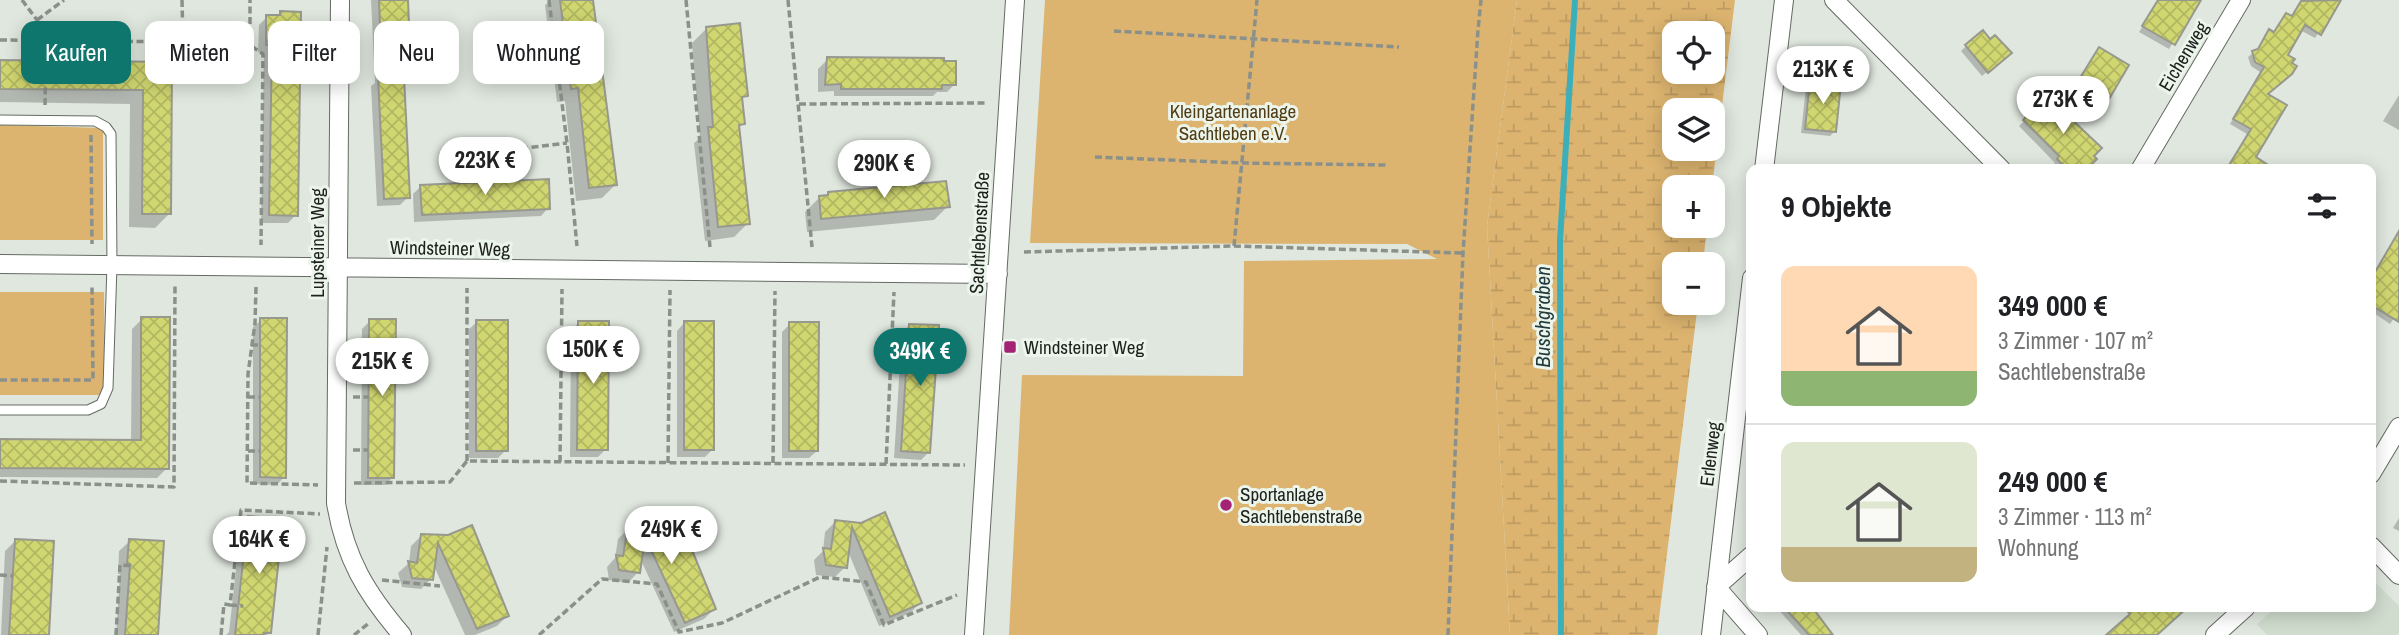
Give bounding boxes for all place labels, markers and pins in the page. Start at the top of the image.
pin: 213K € [1766,46,1880,106]
pin: 273K € [2006,76,2120,136]
pin: 223K € [428,138,542,197]
pin: 290K € [827,140,941,200]
pin: 150K € [536,326,650,386]
pin: 349K € [863,328,977,388]
place label: Windsteiner Weg [1024,334,1144,360]
pin: 215K € [325,338,439,398]
marker: Windsteiner Weg [1002,339,1018,355]
place label: Sportanlage Sachtlebenstraße [1240,481,1362,529]
marker: Sportanlage Sachtlebenstraße [1218,497,1234,513]
pin: 249K € [614,506,728,566]
pin: 164K € [202,516,316,576]

